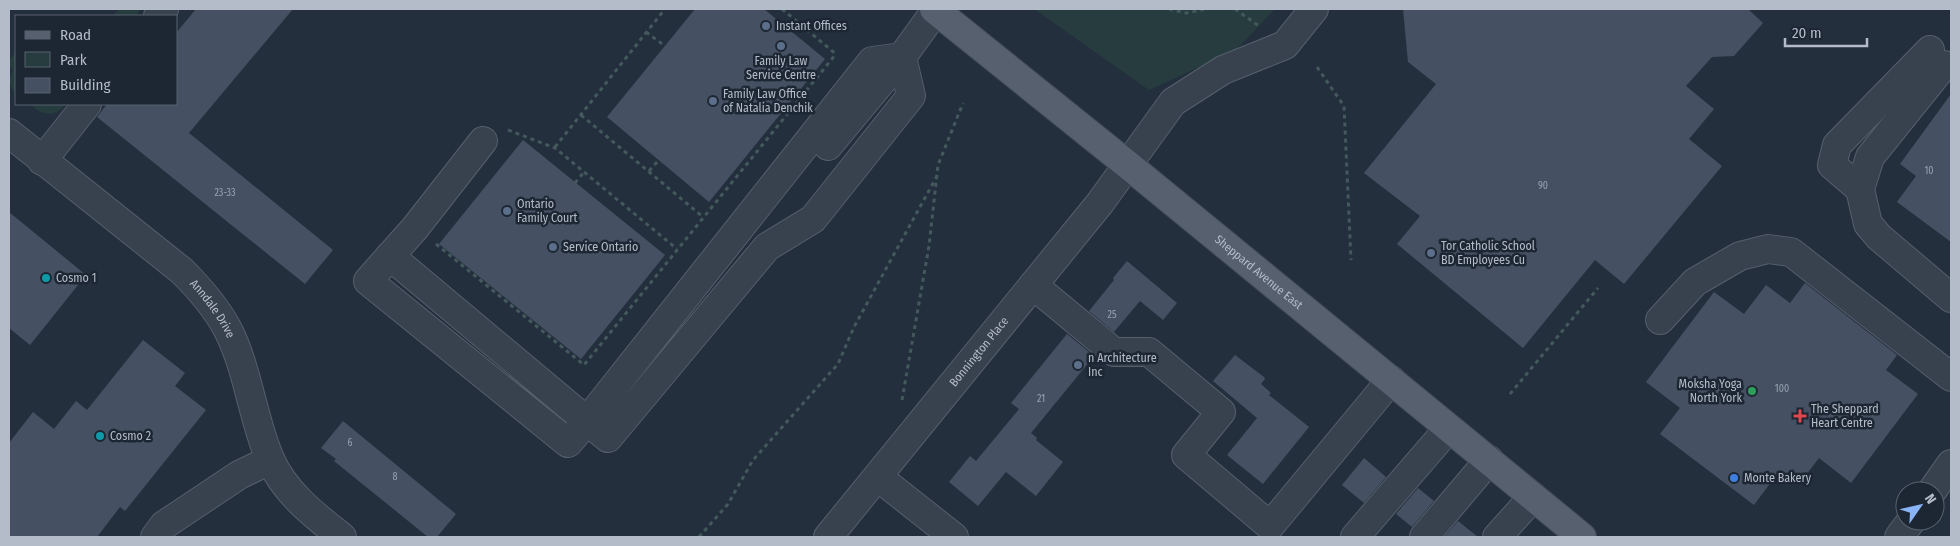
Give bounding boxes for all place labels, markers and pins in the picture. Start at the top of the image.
place label: Instant Offices [776,19,847,33]
marker: Instant Offices [760,20,772,32]
marker: Family Law Service Centre [775,40,787,52]
place label: Family Law Service Centre [746,54,816,82]
place label: Family Law Office of Natalia Denchik [723,87,813,115]
marker: Family Law Office of Natalia Denchik [707,95,719,107]
place label: Ontario Family Court [517,197,578,225]
marker: Ontario Family Court [501,205,513,217]
place label: Tor Catholic School BD Employees Cu [1441,239,1535,267]
place label: Service Ontario [563,240,638,254]
marker: Service Ontario [547,241,559,253]
marker: Tor Catholic School BD Employees Cu [1425,247,1437,259]
place label: Cosmo 1 [56,271,96,285]
marker: Cosmo 1 [40,272,52,284]
place label: n Architecture Inc [1088,351,1157,379]
marker: n Architecture Inc [1072,359,1084,371]
place label: Moksha Yoga North York [1679,377,1742,405]
marker: Moksha Yoga North York [1746,385,1758,397]
place label: The Sheppard Heart Centre [1811,402,1879,430]
marker: The Sheppard Heart Centre [1793,409,1807,423]
place label: Cosmo 2 [110,429,151,443]
marker: Cosmo 2 [94,430,106,442]
place label: Monte Bakery [1744,471,1812,485]
marker: Monte Bakery [1728,472,1740,484]

